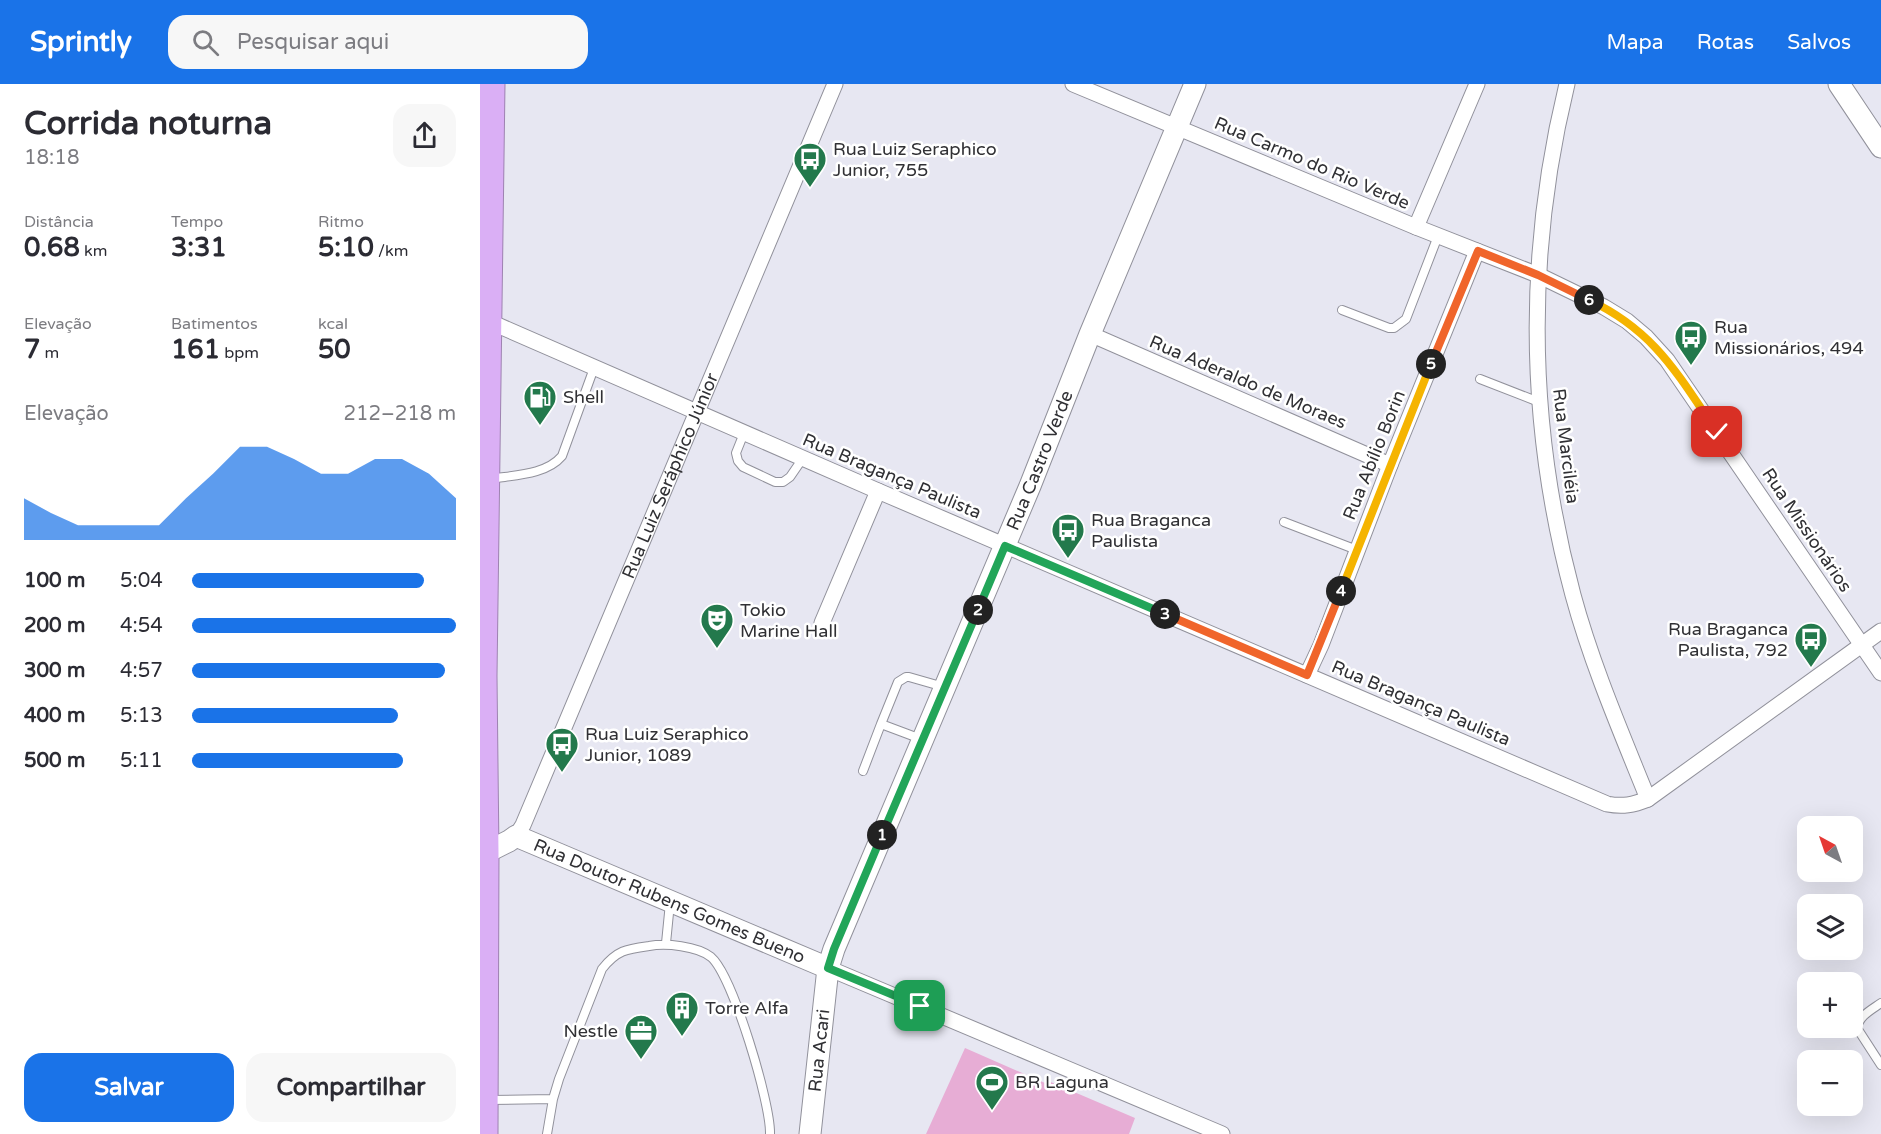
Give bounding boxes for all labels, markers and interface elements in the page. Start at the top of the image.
search box [168,15,588,69]
text: Sprintly [30,25,132,59]
icon: search [189,26,222,59]
text: Pesquisar aqui [237,29,389,55]
text: Mapa [1606,30,1664,55]
text: Rotas [1697,30,1754,55]
text: Salvos [1787,30,1851,55]
text: Corrida noturna [24,104,272,143]
button: share [393,104,456,167]
street label: Rua Carmo do Rio Verde [1211,112,1413,214]
place label: Rua Luiz Seraphico Junior, 755 [833,138,997,181]
bus stop icon: Rua Luiz Seraphico Junior, 755 [792,141,828,188]
text: 18:18 [24,146,79,170]
text: Distância [24,212,94,232]
text: Tempo [171,212,223,232]
text: Ritmo [318,212,364,232]
text: 0.68 [24,232,80,263]
text: 3:31 [171,232,227,263]
text: 5:10 [318,232,374,263]
text: km [80,241,107,261]
text: /km [374,241,408,261]
pin: 6 [1574,285,1604,315]
text: 6 [1584,290,1594,310]
text: Elevação [24,314,92,334]
text: Batimentos [171,314,258,334]
text: kcal [318,314,348,334]
place label: Rua Missionários, 494 [1714,316,1864,359]
bus stop icon: Rua Missionários, 494 [1673,319,1709,366]
street label: Rua Aderaldo de Moraes [1146,330,1350,434]
text: 7 [24,334,40,365]
text: 161 [171,334,220,365]
text: 50 [318,334,351,365]
text: m [40,343,59,363]
text: bpm [220,343,259,363]
pin: 5 [1416,349,1446,379]
text: 5 [1426,354,1436,374]
street label: Rua Luiz Seráphico Júnior [617,370,723,582]
fuel station icon: Shell [522,379,558,426]
place label: Shell [563,386,604,408]
street label: Rua Castro Verde [1002,387,1078,534]
street label: Rua Abílio Borin [1338,387,1410,523]
street label: Rua Marciléia [1548,387,1584,505]
text: Elevação [24,402,109,426]
text: 212–218 m [343,402,456,426]
pin [1691,406,1742,457]
icon: check [1700,415,1733,448]
street label: Rua Bragança Paulista [799,428,985,524]
street label: Rua Missionários [1757,464,1857,596]
place label: Rua Braganca Paulista [1091,509,1211,552]
bus stop icon: Rua Braganca Paulista [1050,512,1086,559]
text: 100 m [24,569,85,593]
text: 5:04 [120,569,163,593]
pin: 4 [1326,576,1356,606]
text: 4 [1336,581,1346,601]
pin: 2 [963,595,993,625]
place label: Tokio Marine Hall [740,599,837,642]
pin: 3 [1150,599,1180,629]
text: 2 [973,600,983,620]
theatre icon: Tokio Marine Hall [699,602,735,649]
text: 3 [1160,604,1170,624]
text: 200 m [24,614,85,638]
text: 4:54 [120,614,163,638]
place label: Rua Braganca Paulista, 792 [1668,618,1788,661]
bus stop icon: Rua Braganca Paulista, 792 [1793,621,1829,668]
street label: Rua Bragança Paulista [1328,655,1514,751]
text: 300 m [24,659,85,683]
text: 4:57 [120,659,163,683]
text: 400 m [24,704,85,728]
text: 5:13 [120,704,163,728]
place label: Rua Luiz Seraphico Junior, 1089 [585,723,749,766]
bus stop icon: Rua Luiz Seraphico Junior, 1089 [544,726,580,773]
text: 500 m [24,749,85,773]
text: 5:11 [120,749,163,773]
north arrow [1797,816,1863,882]
map controls [1797,816,1863,1116]
pin: 1 [867,820,897,850]
text: 1 [877,825,887,845]
street label: Rua Doutor Rubens Gomes Bueno [530,834,809,968]
button: layers [1797,894,1863,960]
button: + [1797,972,1863,1038]
pin [894,980,945,1031]
icon: arrive [903,989,936,1022]
building icon: Torre Alfa [664,990,700,1037]
place label: Torre Alfa [705,997,789,1019]
street label: Rua Acari [804,1008,834,1093]
office icon: Nestle [623,1013,659,1060]
place label: Nestle [563,1020,618,1042]
button: − [1797,1050,1863,1116]
button: Salvar [24,1053,234,1122]
button: Compartilhar [246,1053,456,1122]
sports icon: BR Laguna [974,1064,1010,1111]
place label: BR Laguna [1015,1071,1109,1093]

